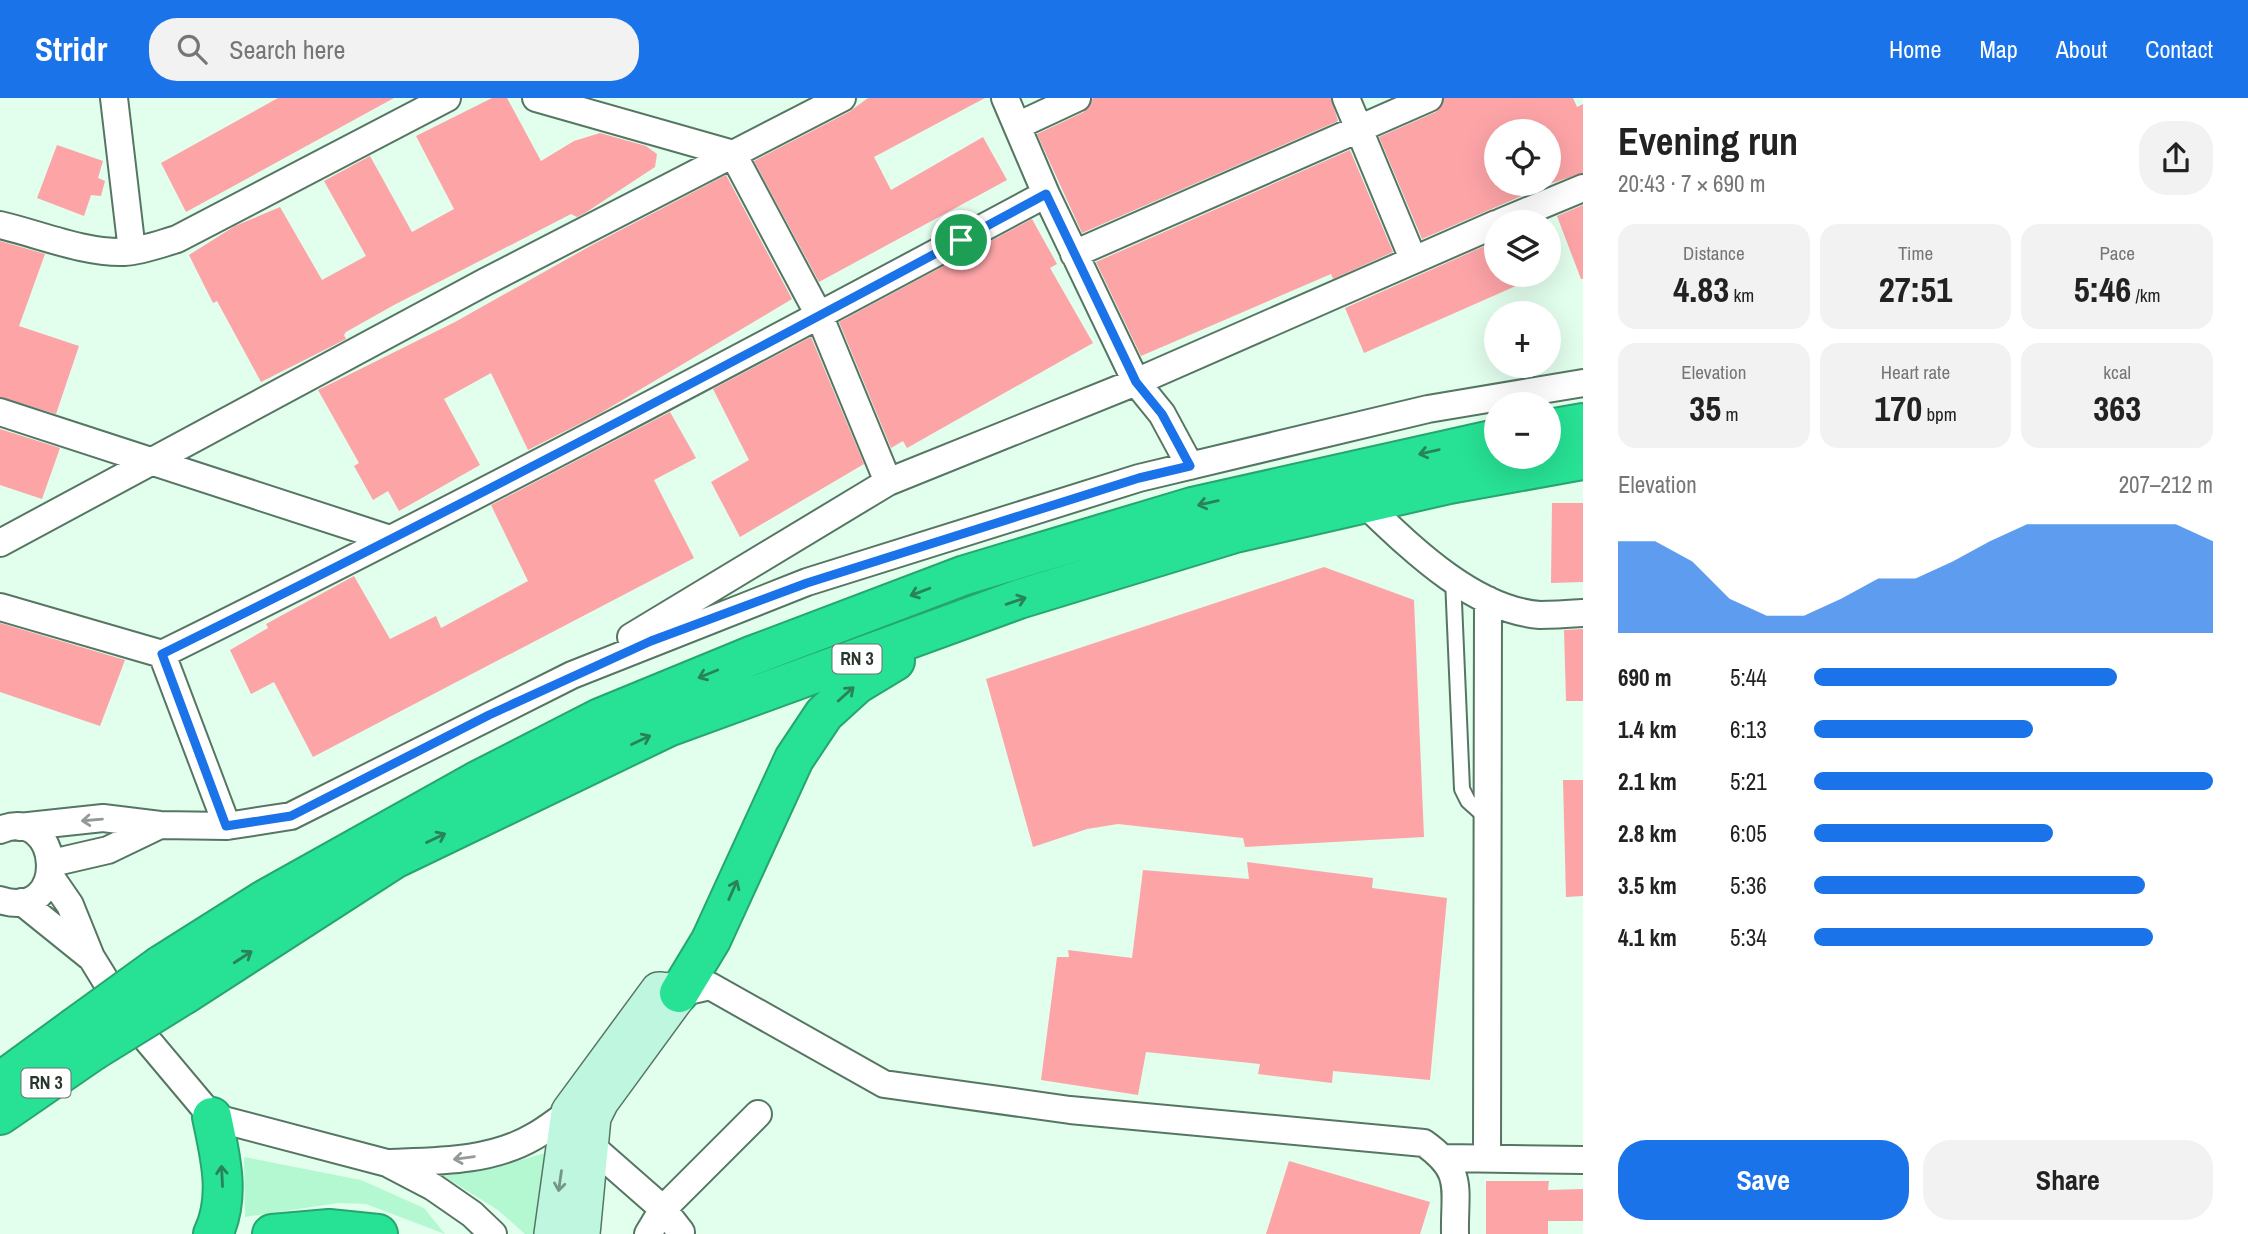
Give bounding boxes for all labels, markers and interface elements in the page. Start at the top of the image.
search box [149,18,639,81]
text: Stridr [35,27,107,71]
icon: search [173,30,211,68]
text: Search here [229,32,345,67]
text: Home [1889,33,1941,65]
text: Map [1979,33,2018,65]
text: About [2056,33,2107,65]
text: Contact [2145,33,2213,65]
text: Evening run [1618,116,1798,167]
map controls [1484,119,1561,469]
button: locate [1484,119,1561,196]
button: share [2139,121,2213,195]
text: 20:43 · 7 × 690 m [1618,168,1765,199]
pin [931,210,991,270]
button: layers [1484,210,1561,287]
icon: arrive [942,221,980,259]
text: Distance [1683,240,1745,266]
text: Time [1898,240,1933,266]
text: Pace [2099,240,2135,266]
text: 4.83 [1673,266,1729,313]
text: 27:51 [1879,266,1952,313]
text: 5:46 [2074,266,2131,313]
text: km [1729,282,1754,308]
text: /km [2131,282,2161,308]
button: + [1484,301,1561,378]
text: Elevation [1681,359,1746,385]
text: Heart rate [1881,359,1950,385]
text: kcal [2103,359,2131,385]
text: 35 [1689,385,1721,432]
text: 170 [1874,385,1922,432]
text: 363 [2093,385,2141,432]
button: − [1484,392,1561,469]
text: m [1721,401,1738,427]
text: bpm [1922,401,1957,427]
one-way arrow [1418,446,1441,460]
text: Elevation [1618,469,1697,500]
text: 207–212 m [2119,469,2213,500]
one-way arrow [1197,497,1219,510]
one-way arrow [910,587,932,599]
one-way arrow [1004,594,1026,606]
road number: RN 3 [832,644,882,674]
text: 690 m [1618,662,1671,693]
text: 5:44 [1730,662,1767,693]
one-way arrow [697,668,719,681]
one-way arrow [837,686,854,703]
text: 1.4 km [1618,714,1677,745]
text: 6:13 [1730,714,1767,745]
one-way arrow [630,733,652,746]
text: 2.1 km [1618,766,1677,797]
text: 5:21 [1730,766,1767,797]
one-way arrow [81,814,104,827]
text: 2.8 km [1618,818,1677,849]
text: 6:05 [1730,818,1767,849]
one-way arrow [425,830,446,844]
text: 3.5 km [1618,870,1677,901]
text: 5:36 [1730,870,1767,901]
one-way arrow [727,879,740,901]
text: 4.1 km [1618,922,1677,953]
text: 5:34 [1730,922,1767,953]
one-way arrow [232,949,252,963]
road number: RN 3 [22,1068,70,1098]
button: Save [1618,1140,1909,1220]
button: Share [1923,1140,2213,1220]
one-way arrow [453,1151,476,1164]
one-way arrow [216,1164,229,1187]
one-way arrow [553,1169,566,1192]

